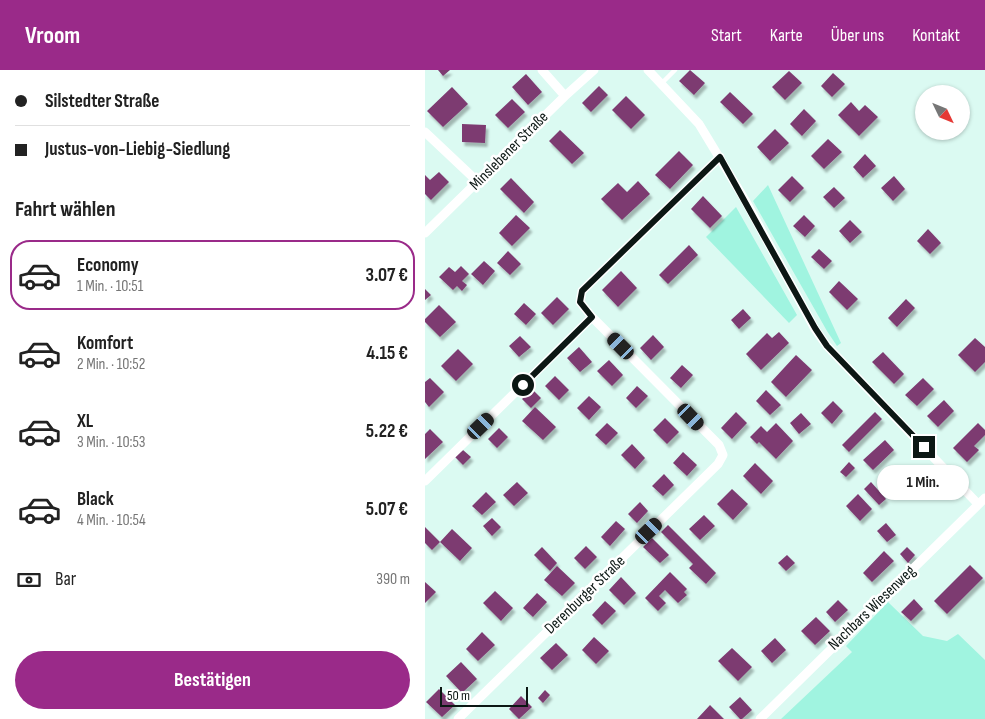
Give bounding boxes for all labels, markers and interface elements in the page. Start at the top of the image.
text: Vroom [25,21,80,50]
text: Start [711,25,742,46]
text: Karte [770,25,803,46]
text: Über uns [831,25,884,46]
text: Kontakt [912,25,960,46]
north arrow [915,85,970,140]
map controls [915,85,970,140]
text: Silstedter Straße [45,90,159,113]
street label: Minslebener Straße [466,108,552,194]
text: Justus-von-Liebig-Siedlung [45,138,230,161]
text: Fahrt wählen [15,196,116,223]
icon: car [17,253,62,298]
text: Economy [77,254,139,277]
text: 3.07 € [366,264,408,287]
text: 1 Min. · 10:51 [77,277,143,296]
car [605,330,636,362]
icon: car [17,331,62,376]
text: Komfort [77,332,133,355]
text: 4.15 € [366,342,408,365]
text: 2 Min. · 10:52 [77,355,145,374]
route start [512,374,534,396]
car [675,401,706,433]
icon: car [17,409,62,454]
text: XL [77,410,93,433]
car [464,410,497,442]
text: 5.22 € [366,420,408,443]
text: 3 Min. · 10:53 [77,433,146,452]
route end [913,436,935,458]
callout: 1 Min. [878,464,970,500]
text: 1 Min. [907,473,939,492]
icon: car [17,487,62,532]
text: Black [77,488,114,511]
text: 5.07 € [366,498,408,521]
text: 4 Min. · 10:54 [77,511,146,530]
car [633,515,665,547]
street label: Derenburger Straße [541,552,629,638]
street label: Nachbars Wiesenweg [825,562,919,654]
icon: cash [15,566,43,594]
text: Bar [55,568,76,591]
text: 390 m [376,570,410,589]
button: Bestätigen [15,651,410,709]
scale bar [440,684,527,707]
text: 50 m [447,687,470,704]

